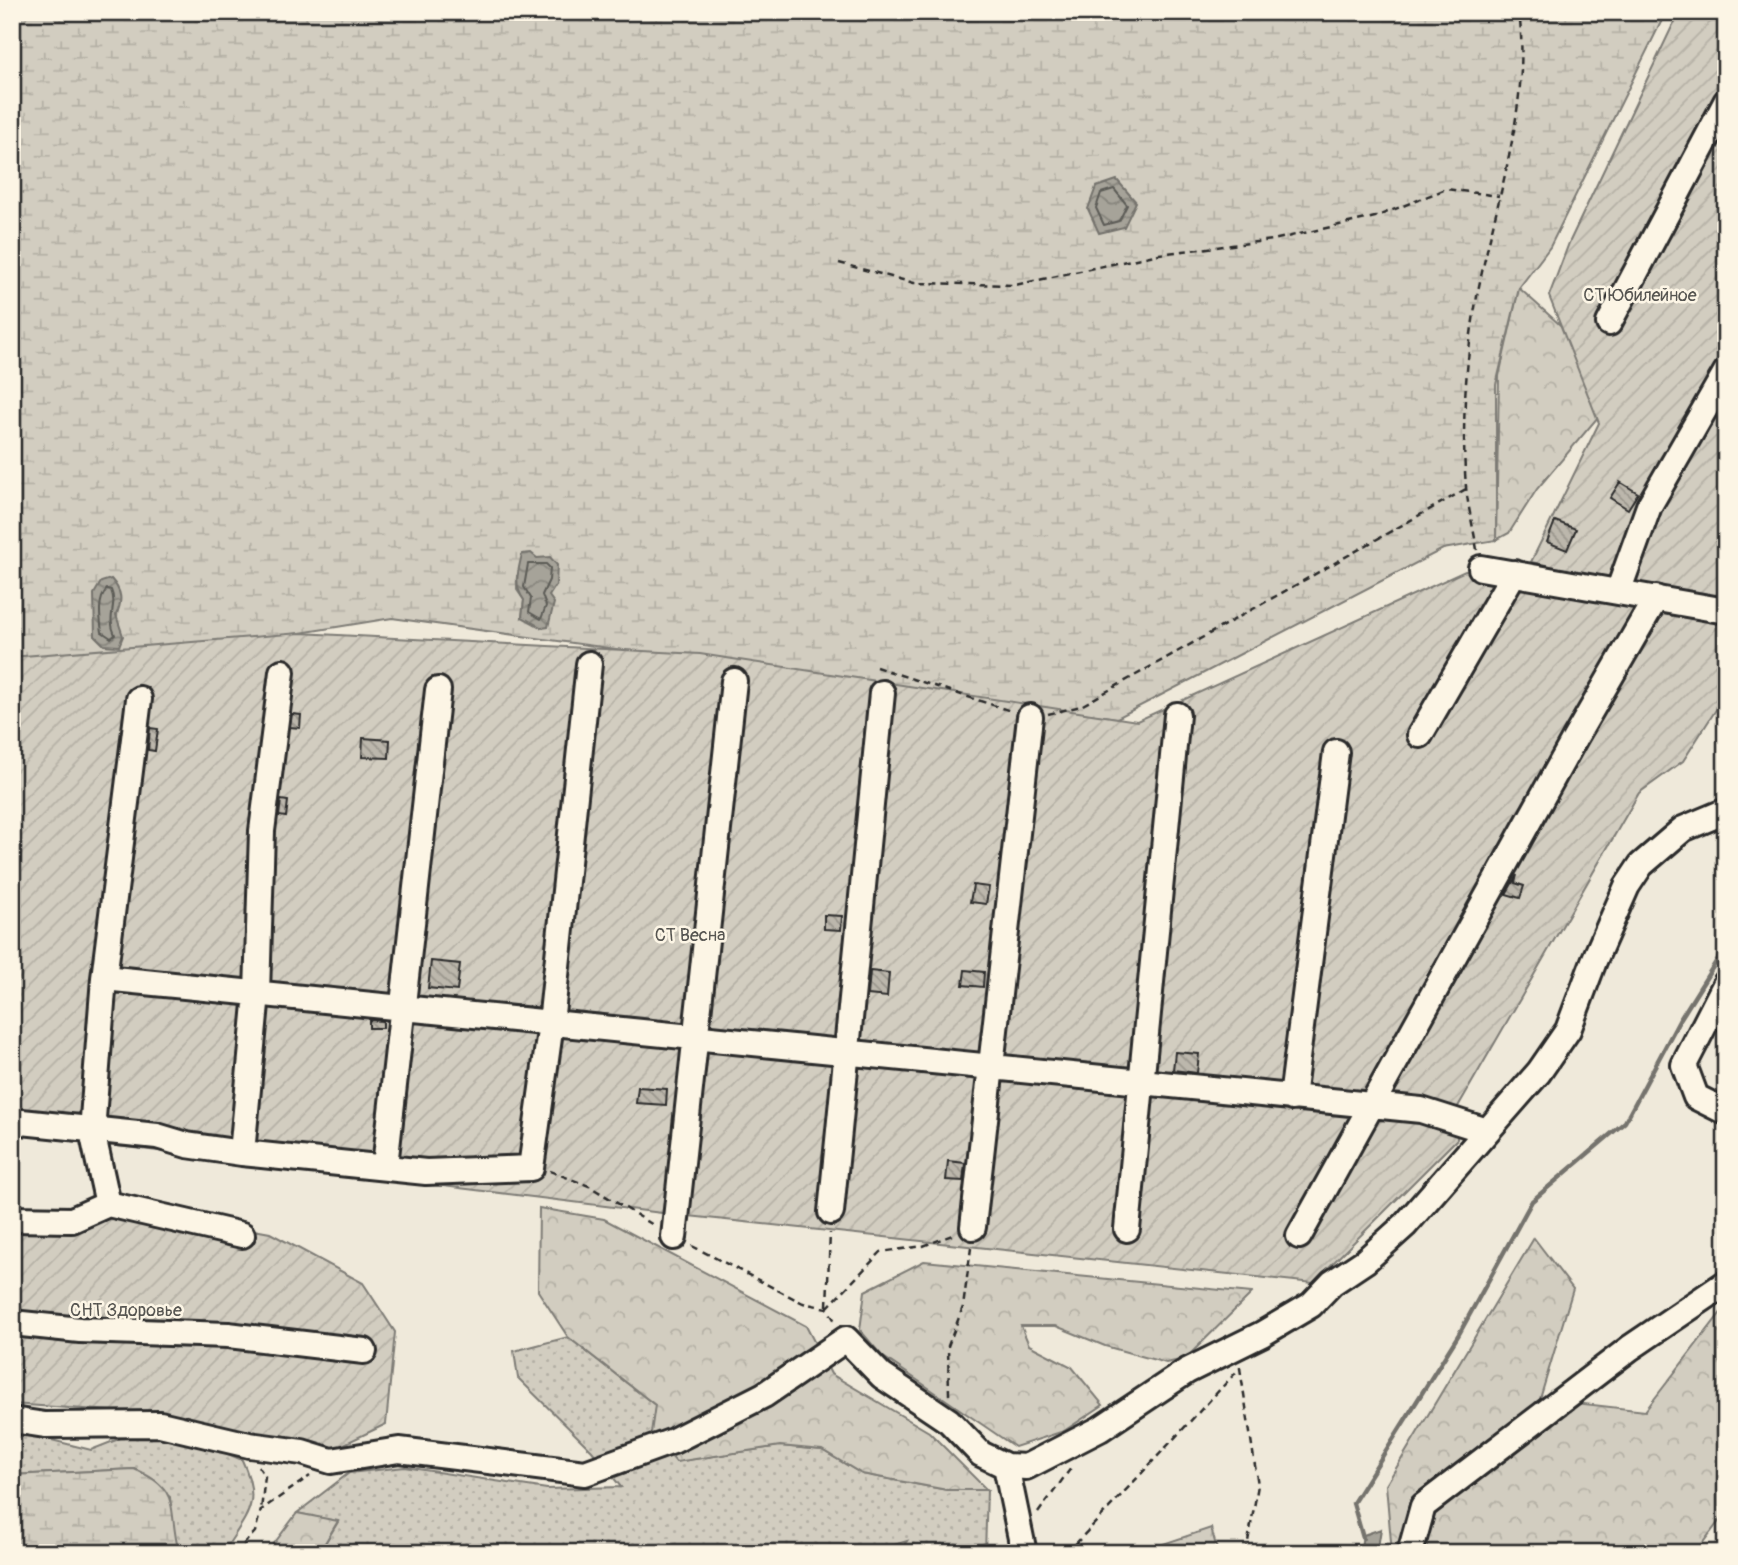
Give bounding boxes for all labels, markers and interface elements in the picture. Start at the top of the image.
park label: СТ Юбилейное [1583,284,1697,307]
park label: СТ Весна [655,924,725,947]
park label: СНТ Здоровье [70,1299,182,1322]

